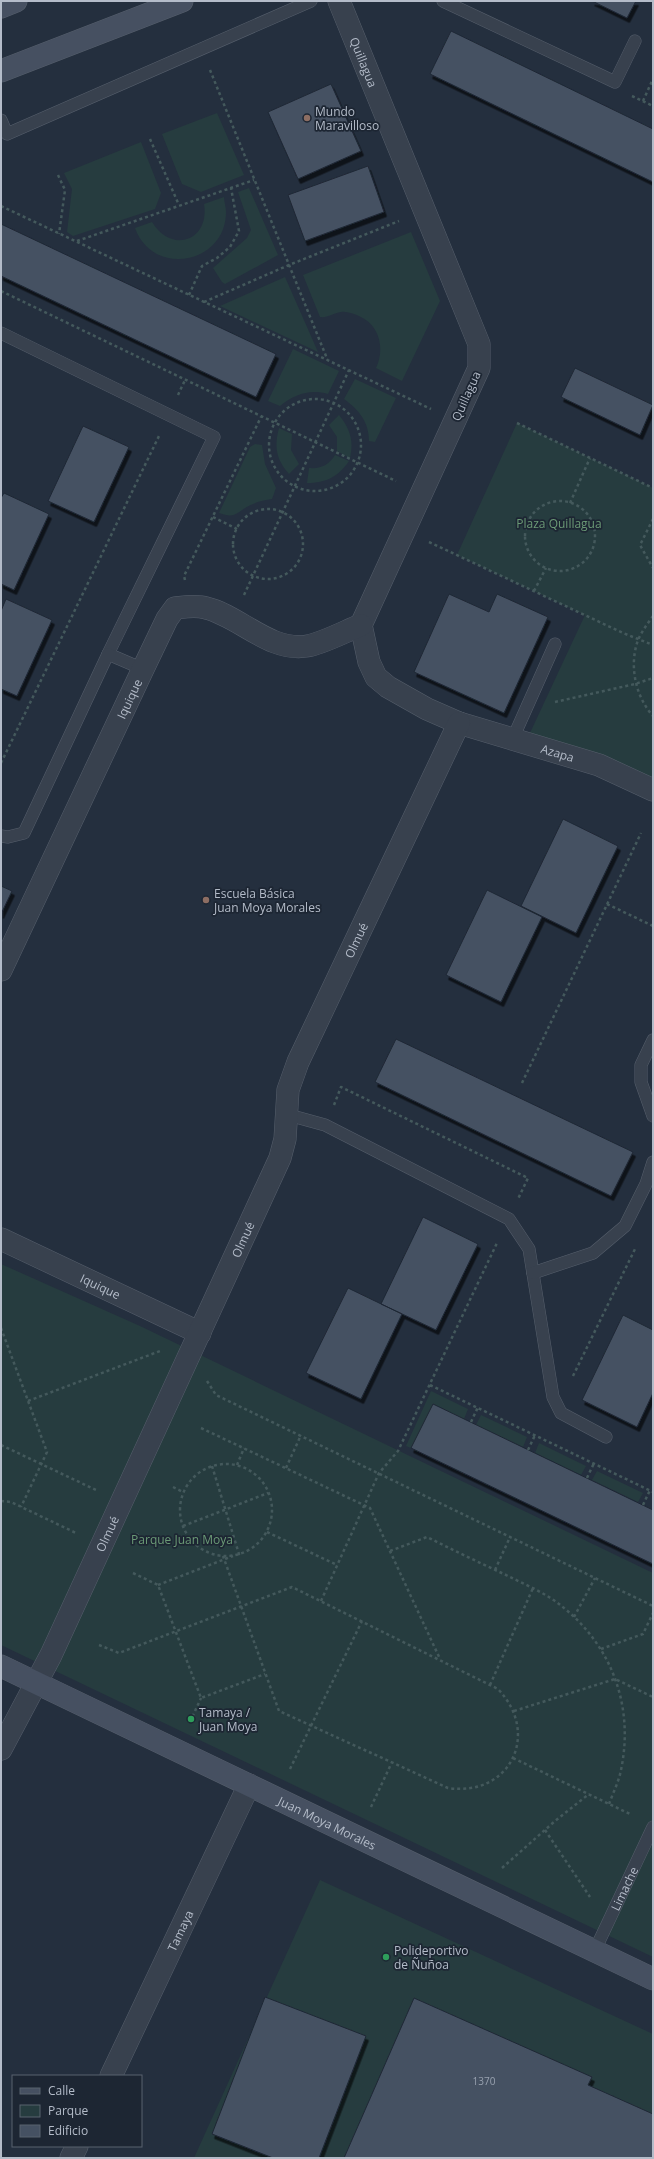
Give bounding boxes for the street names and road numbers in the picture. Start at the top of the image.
street label: Quillagua [346,34,382,90]
street label: Quillagua [447,368,485,424]
street label: Iquique [112,676,146,722]
street label: Azapa [539,740,576,766]
street label: Olmué [340,919,372,961]
street label: Olmué [227,1219,258,1260]
street label: Iquique [78,1269,124,1303]
street label: Olmué [91,1513,123,1554]
street label: Juan Moya Morales [275,1791,379,1854]
street label: Limache [606,1863,642,1913]
street label: Tamaya [163,1907,197,1954]

